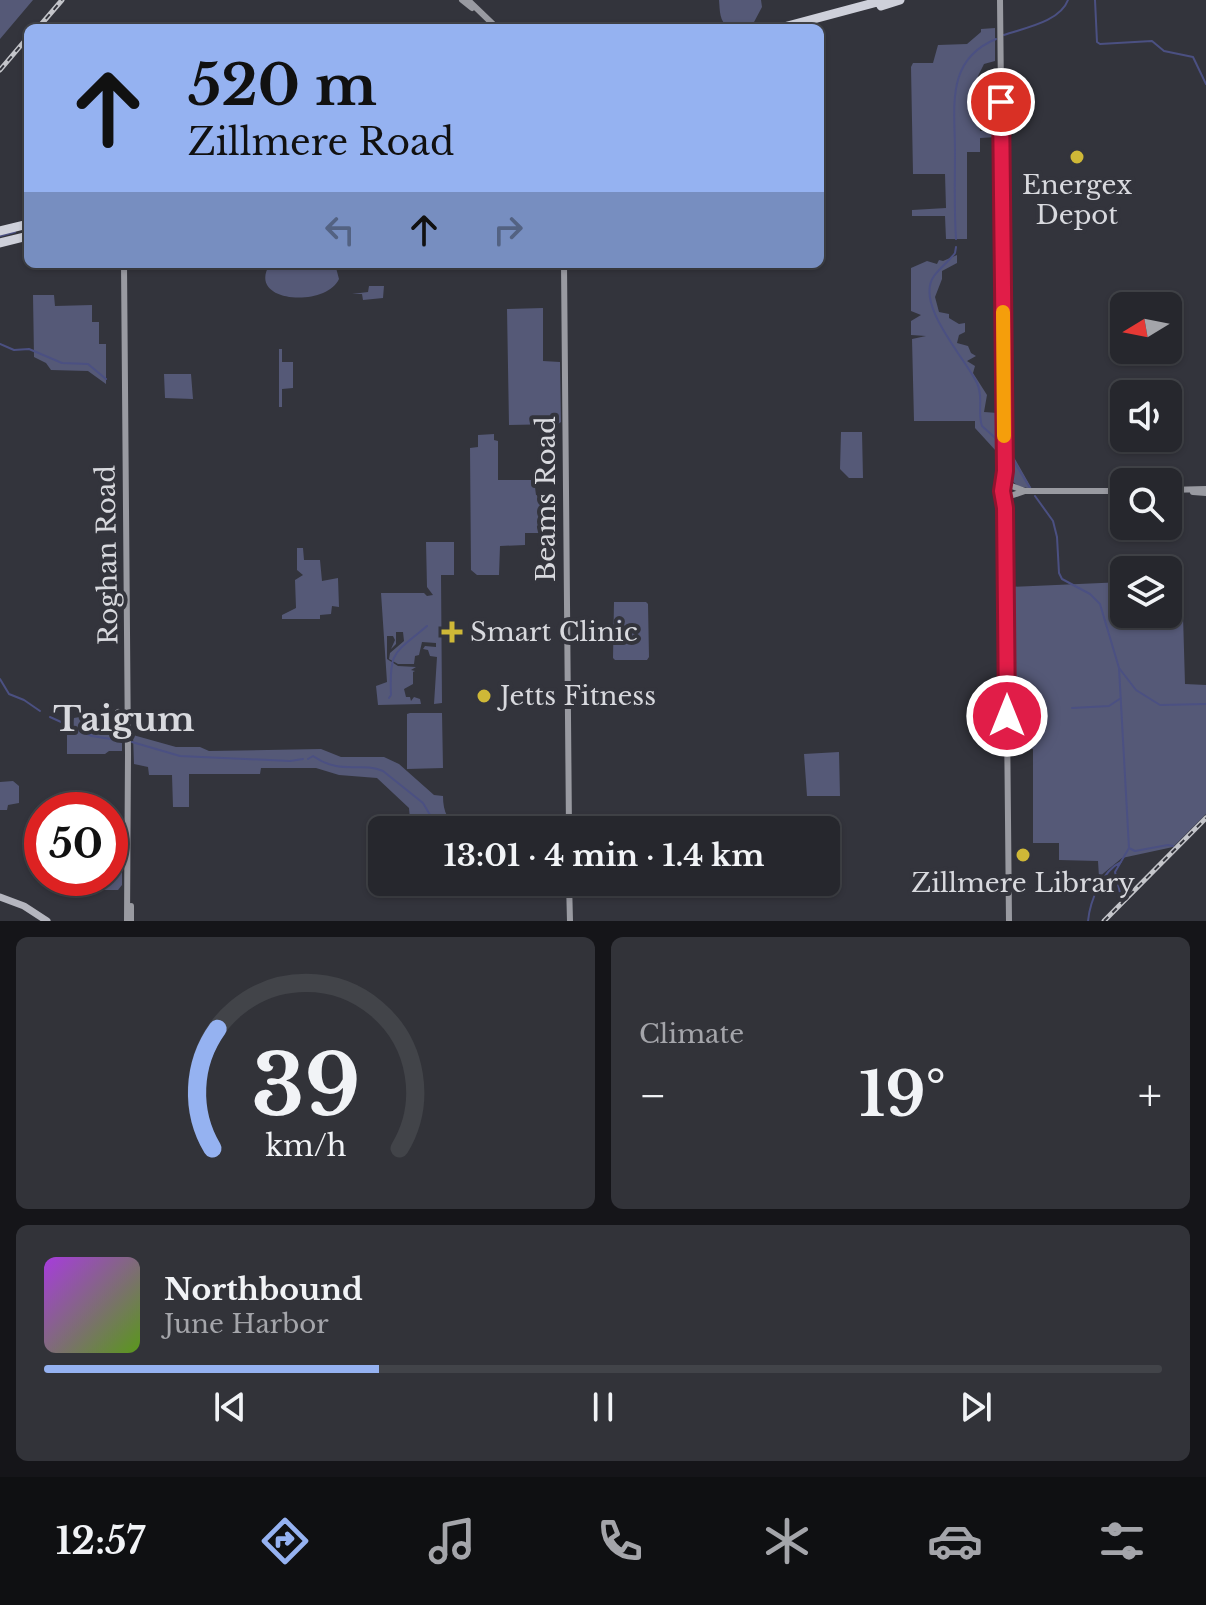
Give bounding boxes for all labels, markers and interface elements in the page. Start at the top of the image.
text: 520 m [188,51,377,120]
icon: ahead [56,56,160,160]
pin [967,68,1035,136]
icon: arrive [979,80,1023,124]
text: Zillmere Road [188,120,454,165]
marker: Energex Depot [1068,148,1086,166]
place label: Energex Depot [1022,169,1132,231]
icon: left [318,208,362,252]
icon: ahead [402,208,446,252]
icon: right [486,208,530,252]
north arrow [1110,292,1182,364]
map controls [1110,292,1182,628]
button: sound [1110,380,1182,452]
street label: Beams Road [530,416,562,582]
street label: Roghan Road [89,465,125,645]
button: search [1110,468,1182,540]
button: layers [1110,556,1182,628]
place label: Smart Clinic [470,616,638,648]
marker: Smart Clinic [441,621,463,643]
position arrow [965,674,1049,758]
place label: Jetts Fitness [497,680,656,712]
marker: Jetts Fitness [475,687,493,705]
district label: Taigum [53,698,195,740]
speed limit sign: 50 [24,792,128,896]
text: 13:01 · 4 min · 1.4 km [444,837,764,874]
marker: Zillmere Library [1014,846,1032,864]
place label: Zillmere Library [911,867,1135,899]
text: Climate [639,1018,744,1050]
text: 39 [251,1034,360,1137]
text: 19° [859,1058,946,1132]
text: − [639,1068,667,1123]
text: + [1138,1068,1162,1123]
text: km/h [265,1128,346,1164]
text: Northbound [164,1271,363,1308]
text: June Harbor [164,1308,329,1340]
icon: previous [208,1385,252,1429]
icon: pause [581,1385,625,1429]
icon: next [954,1385,998,1429]
icon: directions [257,1513,313,1569]
icon: music [424,1513,480,1569]
icon: phone [592,1513,648,1569]
icon: climate [759,1513,815,1569]
icon: car [927,1513,983,1569]
icon: filters [1094,1513,1150,1569]
text: 12:57 [56,1519,145,1564]

